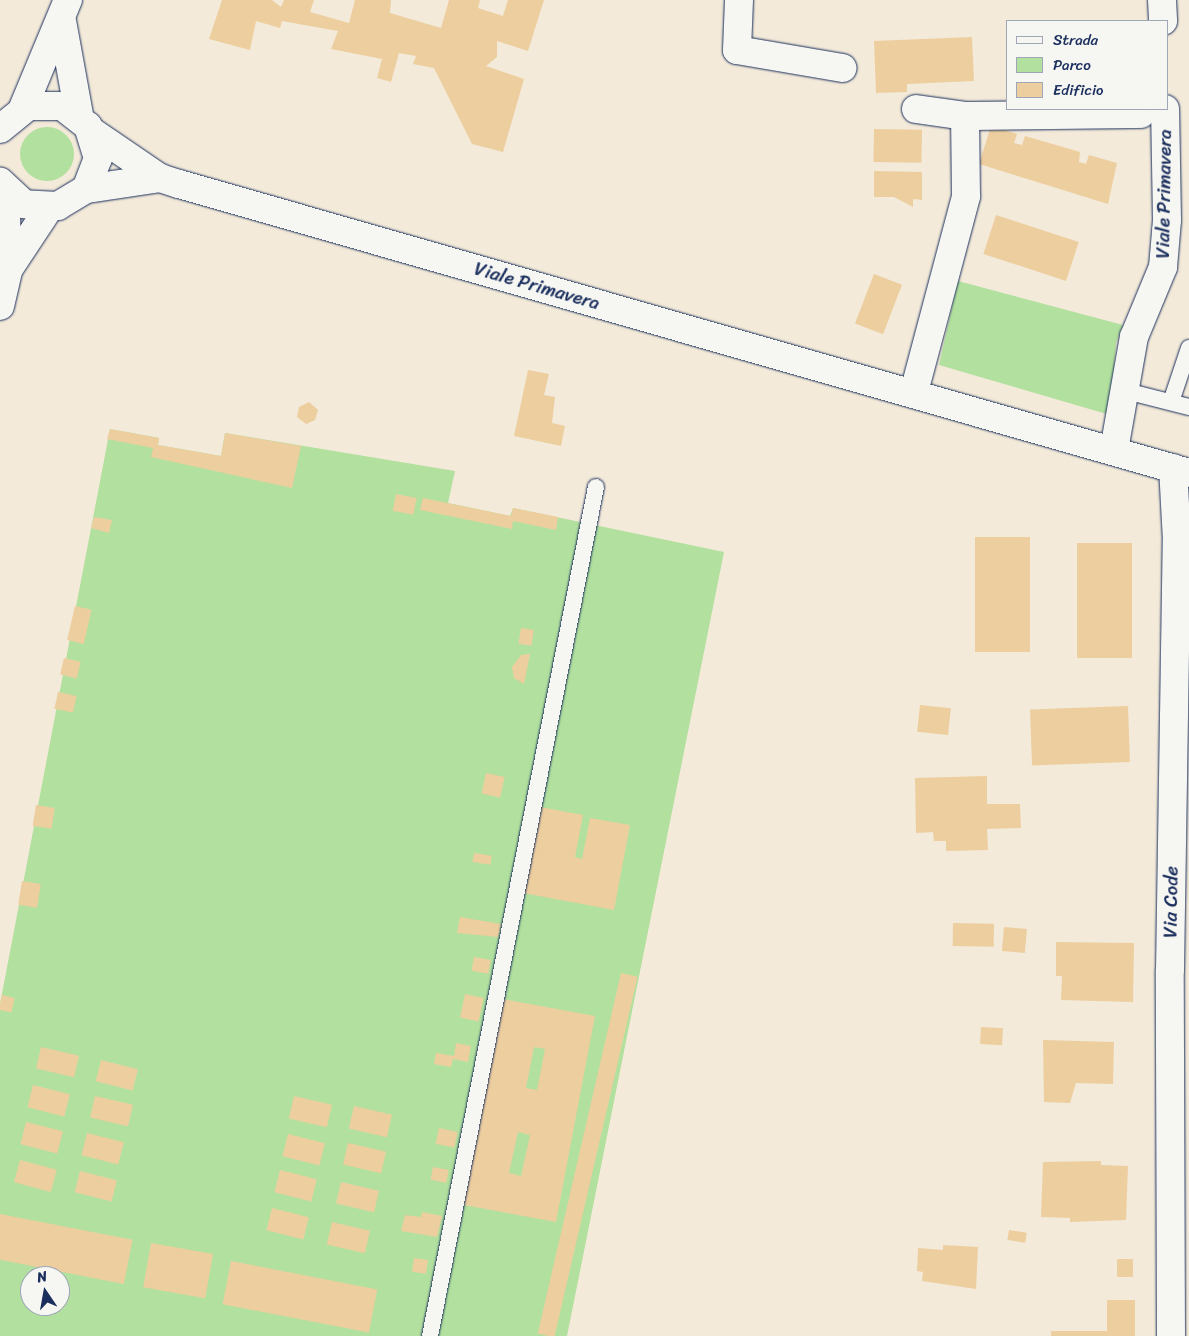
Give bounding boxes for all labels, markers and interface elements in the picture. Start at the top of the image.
legend [1006,20,1169,110]
text: Strada [1053,27,1098,53]
text: Parco [1053,52,1091,78]
text: Edificio [1053,77,1104,103]
street label: Viale Primavera [1151,129,1177,259]
street label: Viale Primavera [472,257,602,315]
street label: Via Code [1159,866,1183,938]
text: N [35,1264,49,1290]
north arrow [20,1266,70,1316]

